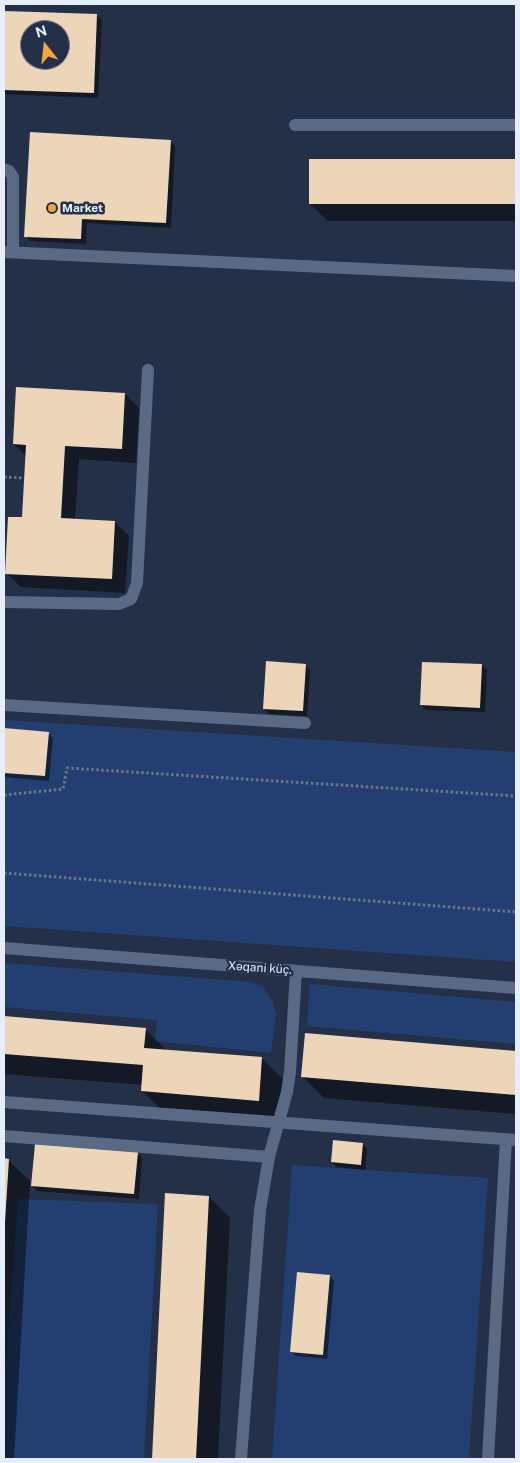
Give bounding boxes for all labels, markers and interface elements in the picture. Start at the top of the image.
north arrow [20,20,70,70]
text: N [34,22,49,41]
place label: Market [62,201,103,215]
marker: Market [46,202,58,214]
street label: Xəqani küç. [228,959,292,977]

